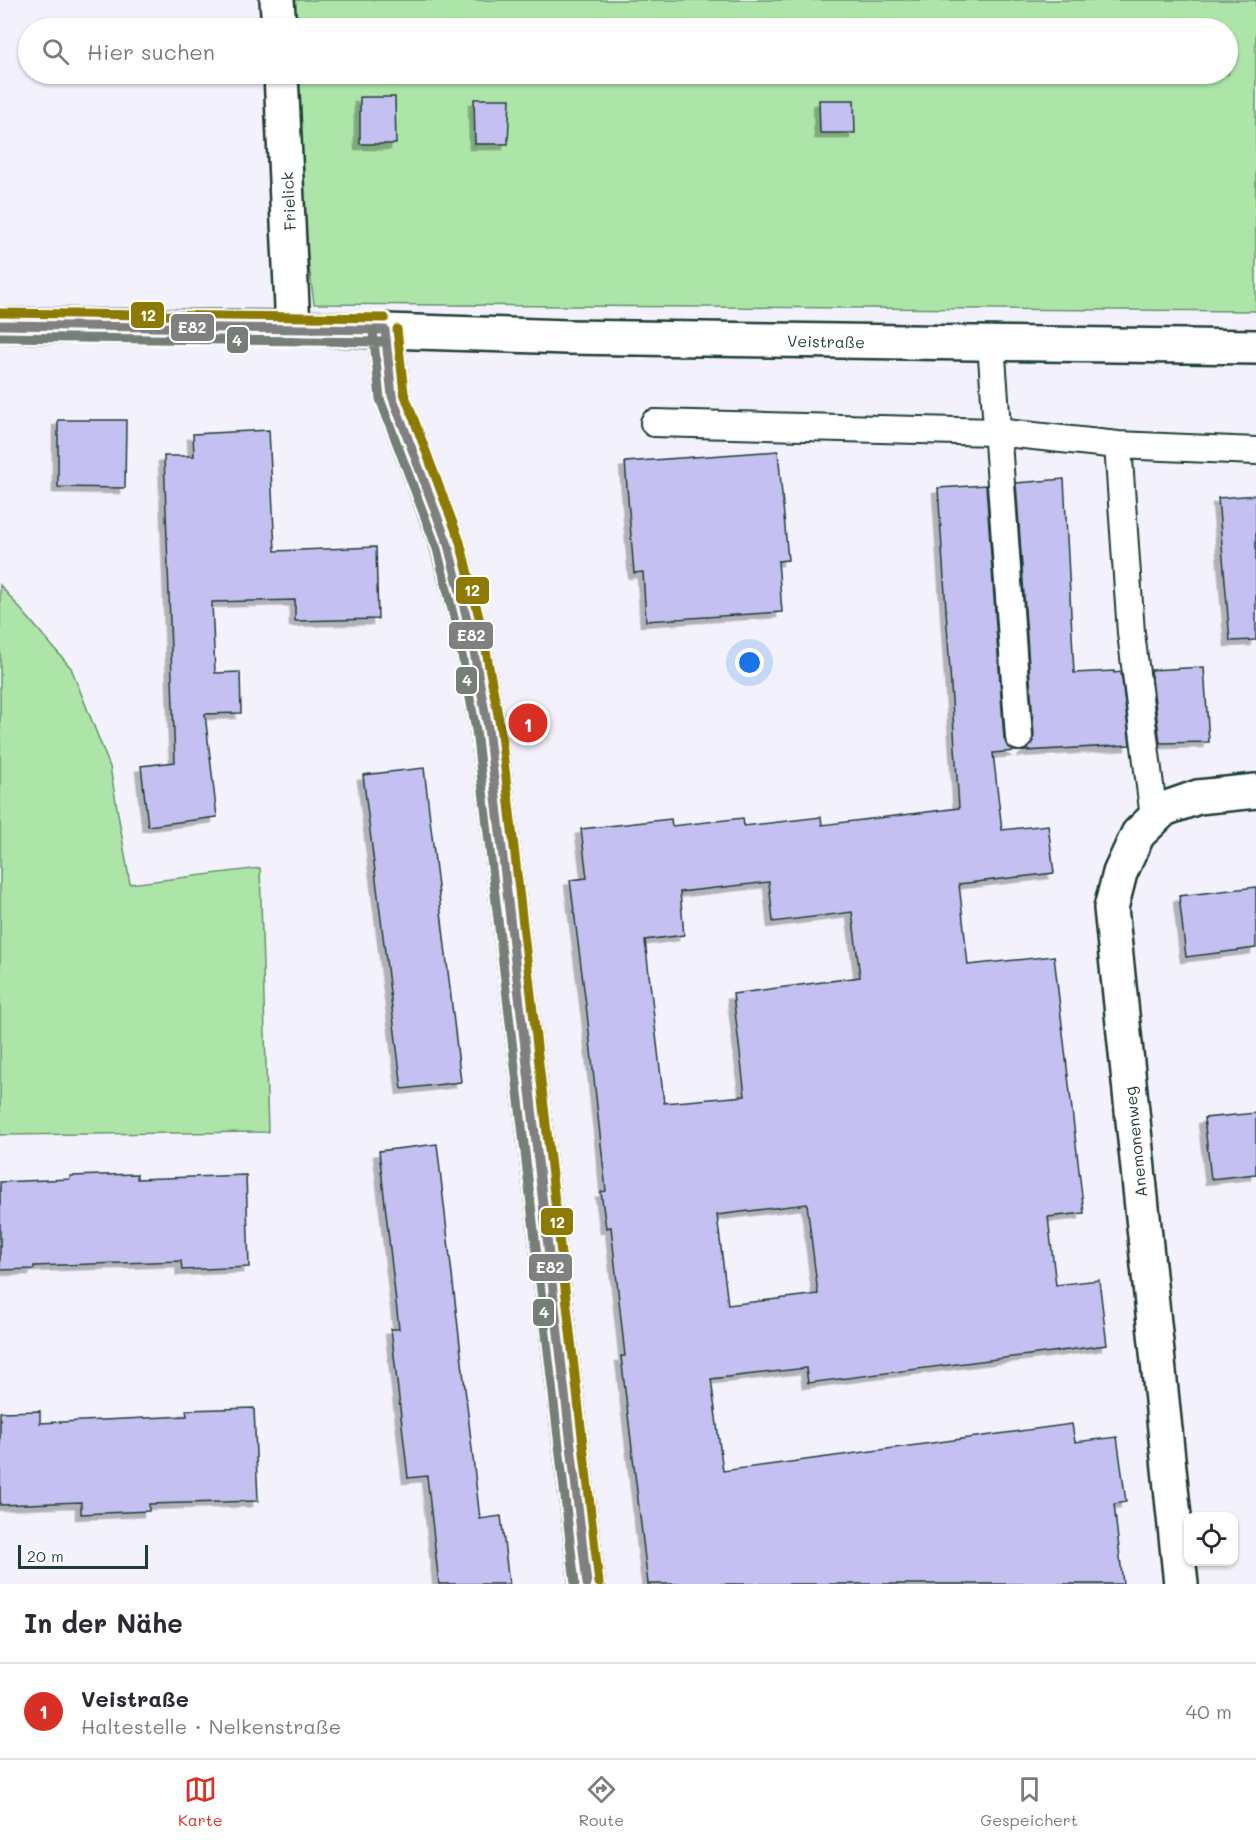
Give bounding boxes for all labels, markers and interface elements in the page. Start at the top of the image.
search box [18,18,1238,84]
icon: search [39,35,72,68]
text: Hier suchen [87,37,215,66]
street label: Frielick [276,171,300,231]
line badge: 12 [130,301,165,329]
text: 12 [140,304,156,325]
line badge: E82 [170,313,215,342]
text: E82 [177,316,207,337]
line badge: 4 [226,326,249,354]
text: 4 [232,329,242,350]
street label: Veistraße [787,330,865,352]
line badge: 12 [455,576,490,605]
text: 12 [464,579,480,600]
line badge: E82 [448,621,494,650]
text: E82 [456,624,486,645]
your location [735,648,764,677]
line badge: 4 [455,666,478,695]
text: 4 [462,669,472,690]
pin: 1 [508,700,548,746]
street label: Anemonenweg [1119,1086,1151,1198]
line badge: 12 [540,1207,574,1236]
text: 12 [549,1211,565,1232]
line badge: E82 [528,1253,573,1282]
text: E82 [535,1256,565,1277]
line badge: 4 [532,1298,555,1327]
text: 4 [539,1301,549,1322]
map controls [1184,1512,1238,1566]
button: locate [1184,1512,1238,1566]
scale bar [18,1542,148,1570]
text: 20 m [27,1545,64,1566]
text: In der Nähe [24,1606,183,1640]
text: Veistraße [81,1684,189,1713]
text: 1 [39,1698,48,1724]
text: 40 m [1186,1698,1232,1724]
text: Haltestelle · Nelkenstraße [81,1713,341,1739]
tab: Karte [178,1773,223,1830]
tab: Route [579,1773,624,1830]
tab: Gespeichert [980,1773,1078,1830]

